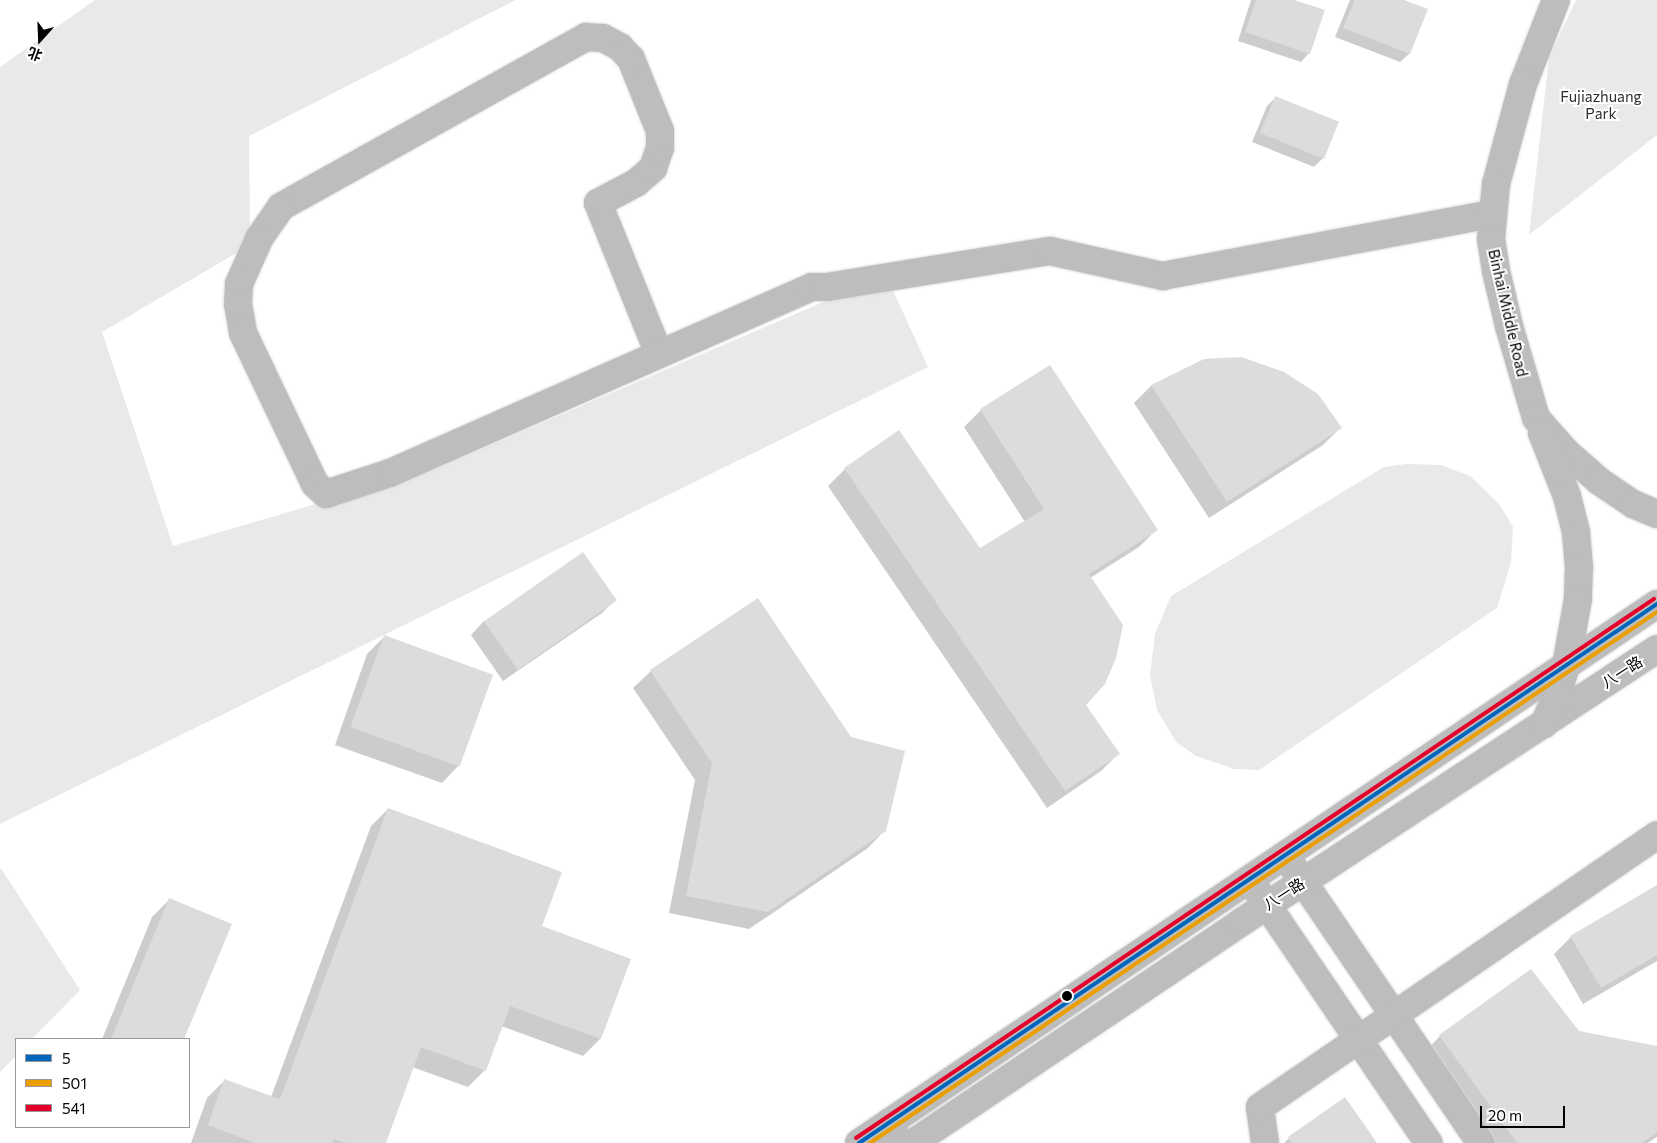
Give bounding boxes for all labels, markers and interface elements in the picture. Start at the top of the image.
north arrow [15,15,65,65]
text: 北 [25,44,44,65]
park label: Fujiazhuang Park [1560,87,1642,122]
street label: Binhai Middle Road [1485,247,1531,379]
street label: 八一路 [1598,652,1646,692]
street label: 八一路 [1260,874,1308,914]
unlabelled marker [1062,991,1072,1001]
legend [15,1038,190,1128]
text: 5 [62,1049,71,1067]
text: 501 [62,1074,87,1092]
scale bar [1482,1096,1567,1128]
text: 541 [62,1099,86,1117]
text: 20 m [1488,1106,1522,1124]

